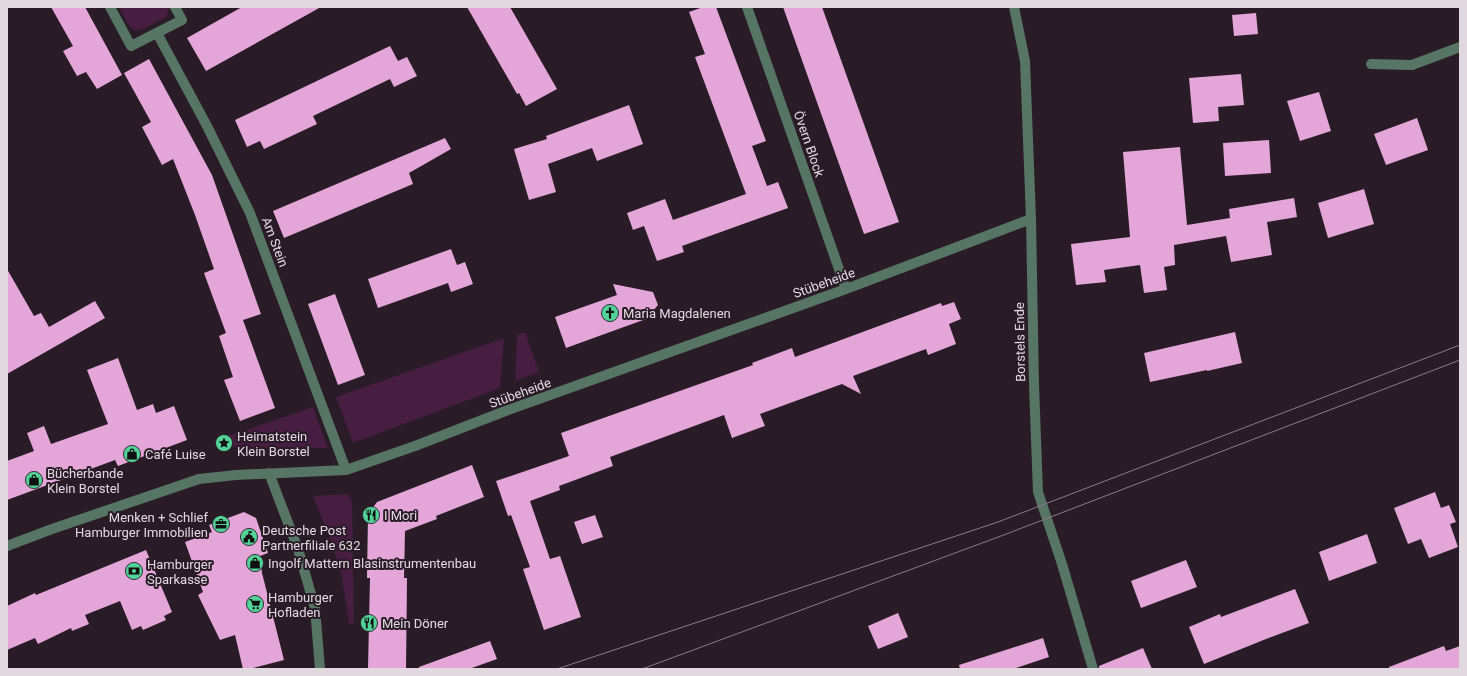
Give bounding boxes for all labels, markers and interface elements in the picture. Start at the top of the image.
street label: Övern Block [791,109,827,179]
street label: Am Stein [259,215,291,269]
street label: Stübeheide [791,265,857,301]
street label: Borstels Ende [1012,302,1028,382]
church icon: Maria Magdalenen [600,303,620,323]
place label: Maria Magdalenen [623,306,731,321]
street label: Stübeheide [487,375,553,411]
place label: Heimatstein Klein Borstel [237,429,310,459]
place icon: Heimatstein Klein Borstel [214,433,234,453]
shop icon: Café Luise [122,444,142,464]
place label: Café Luise [145,447,206,462]
place label: Bücherbande Klein Borstel [47,466,123,496]
shop icon: Bücherbande Klein Borstel [24,470,44,490]
restaurant icon: I Mori [361,505,381,525]
place label: I Mori [384,508,417,523]
place label: Menken + Schlief Hamburger Immobilien [75,510,208,540]
office icon: Menken + Schlief Hamburger Immobilien [211,514,231,534]
place label: Deutsche Post Partnerfiliale 632 [262,523,360,553]
public building icon: Deutsche Post Partnerfiliale 632 [239,527,259,547]
shop icon: Ingolf Mattern Blasinstrumentenbau [245,553,265,573]
place label: Ingolf Mattern Blasinstrumentenbau [268,556,476,571]
place label: Hamburger Sparkasse [147,557,213,587]
bank icon: Hamburger Sparkasse [124,561,144,581]
place label: Hamburger Hofladen [268,590,334,620]
supermarket icon: Hamburger Hofladen [245,594,265,614]
restaurant icon: Mein Döner [359,613,379,633]
place label: Mein Döner [382,616,449,631]

